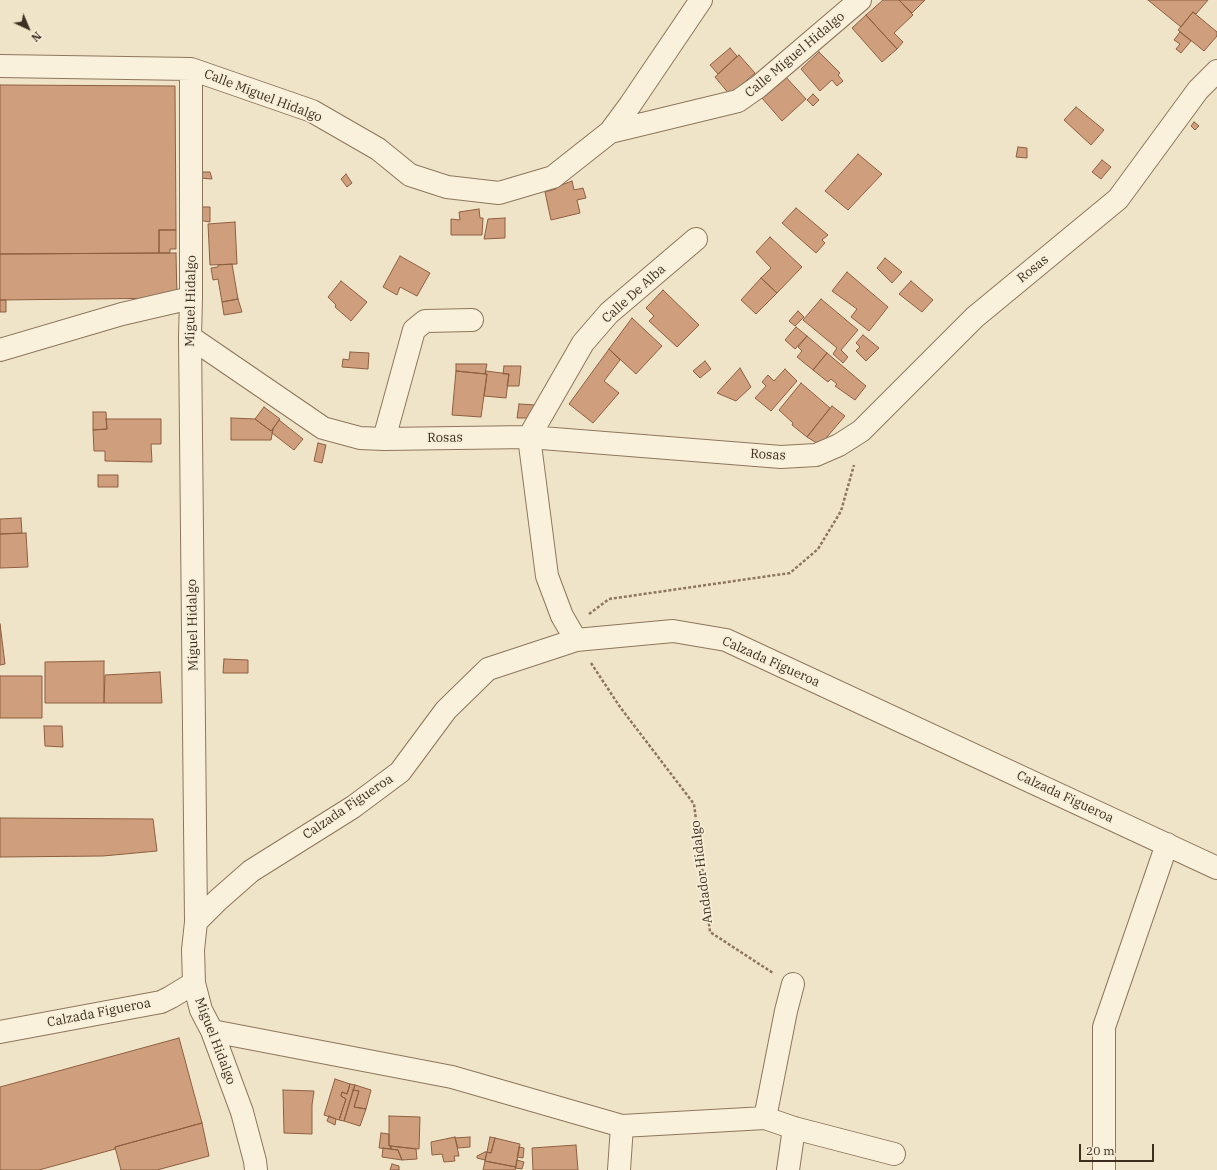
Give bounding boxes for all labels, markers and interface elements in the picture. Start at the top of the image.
north arrow [8,8,48,48]
street label: Calle Miguel Hidalgo [742,9,848,101]
text: N [28,29,44,45]
street label: Calle Miguel Hidalgo [202,66,324,126]
street label: Rosas [1014,252,1052,286]
street label: Miguel Hidalgo [182,255,200,347]
street label: Calle De Alba [599,261,669,327]
street label: Rosas [427,430,463,446]
street label: Rosas [750,446,786,464]
street label: Miguel Hidalgo [184,579,202,671]
street label: Calzada Figueroa [720,633,822,691]
street label: Calzada Figueroa [1014,768,1116,826]
street label: Calzada Figueroa [300,771,396,843]
street label: Andador Hidalgo [688,820,716,924]
street label: Calzada Figueroa [46,995,152,1031]
street label: Miguel Hidalgo [191,995,239,1087]
scale bar [1081,1136,1156,1162]
text: 20 m [1086,1143,1115,1158]

